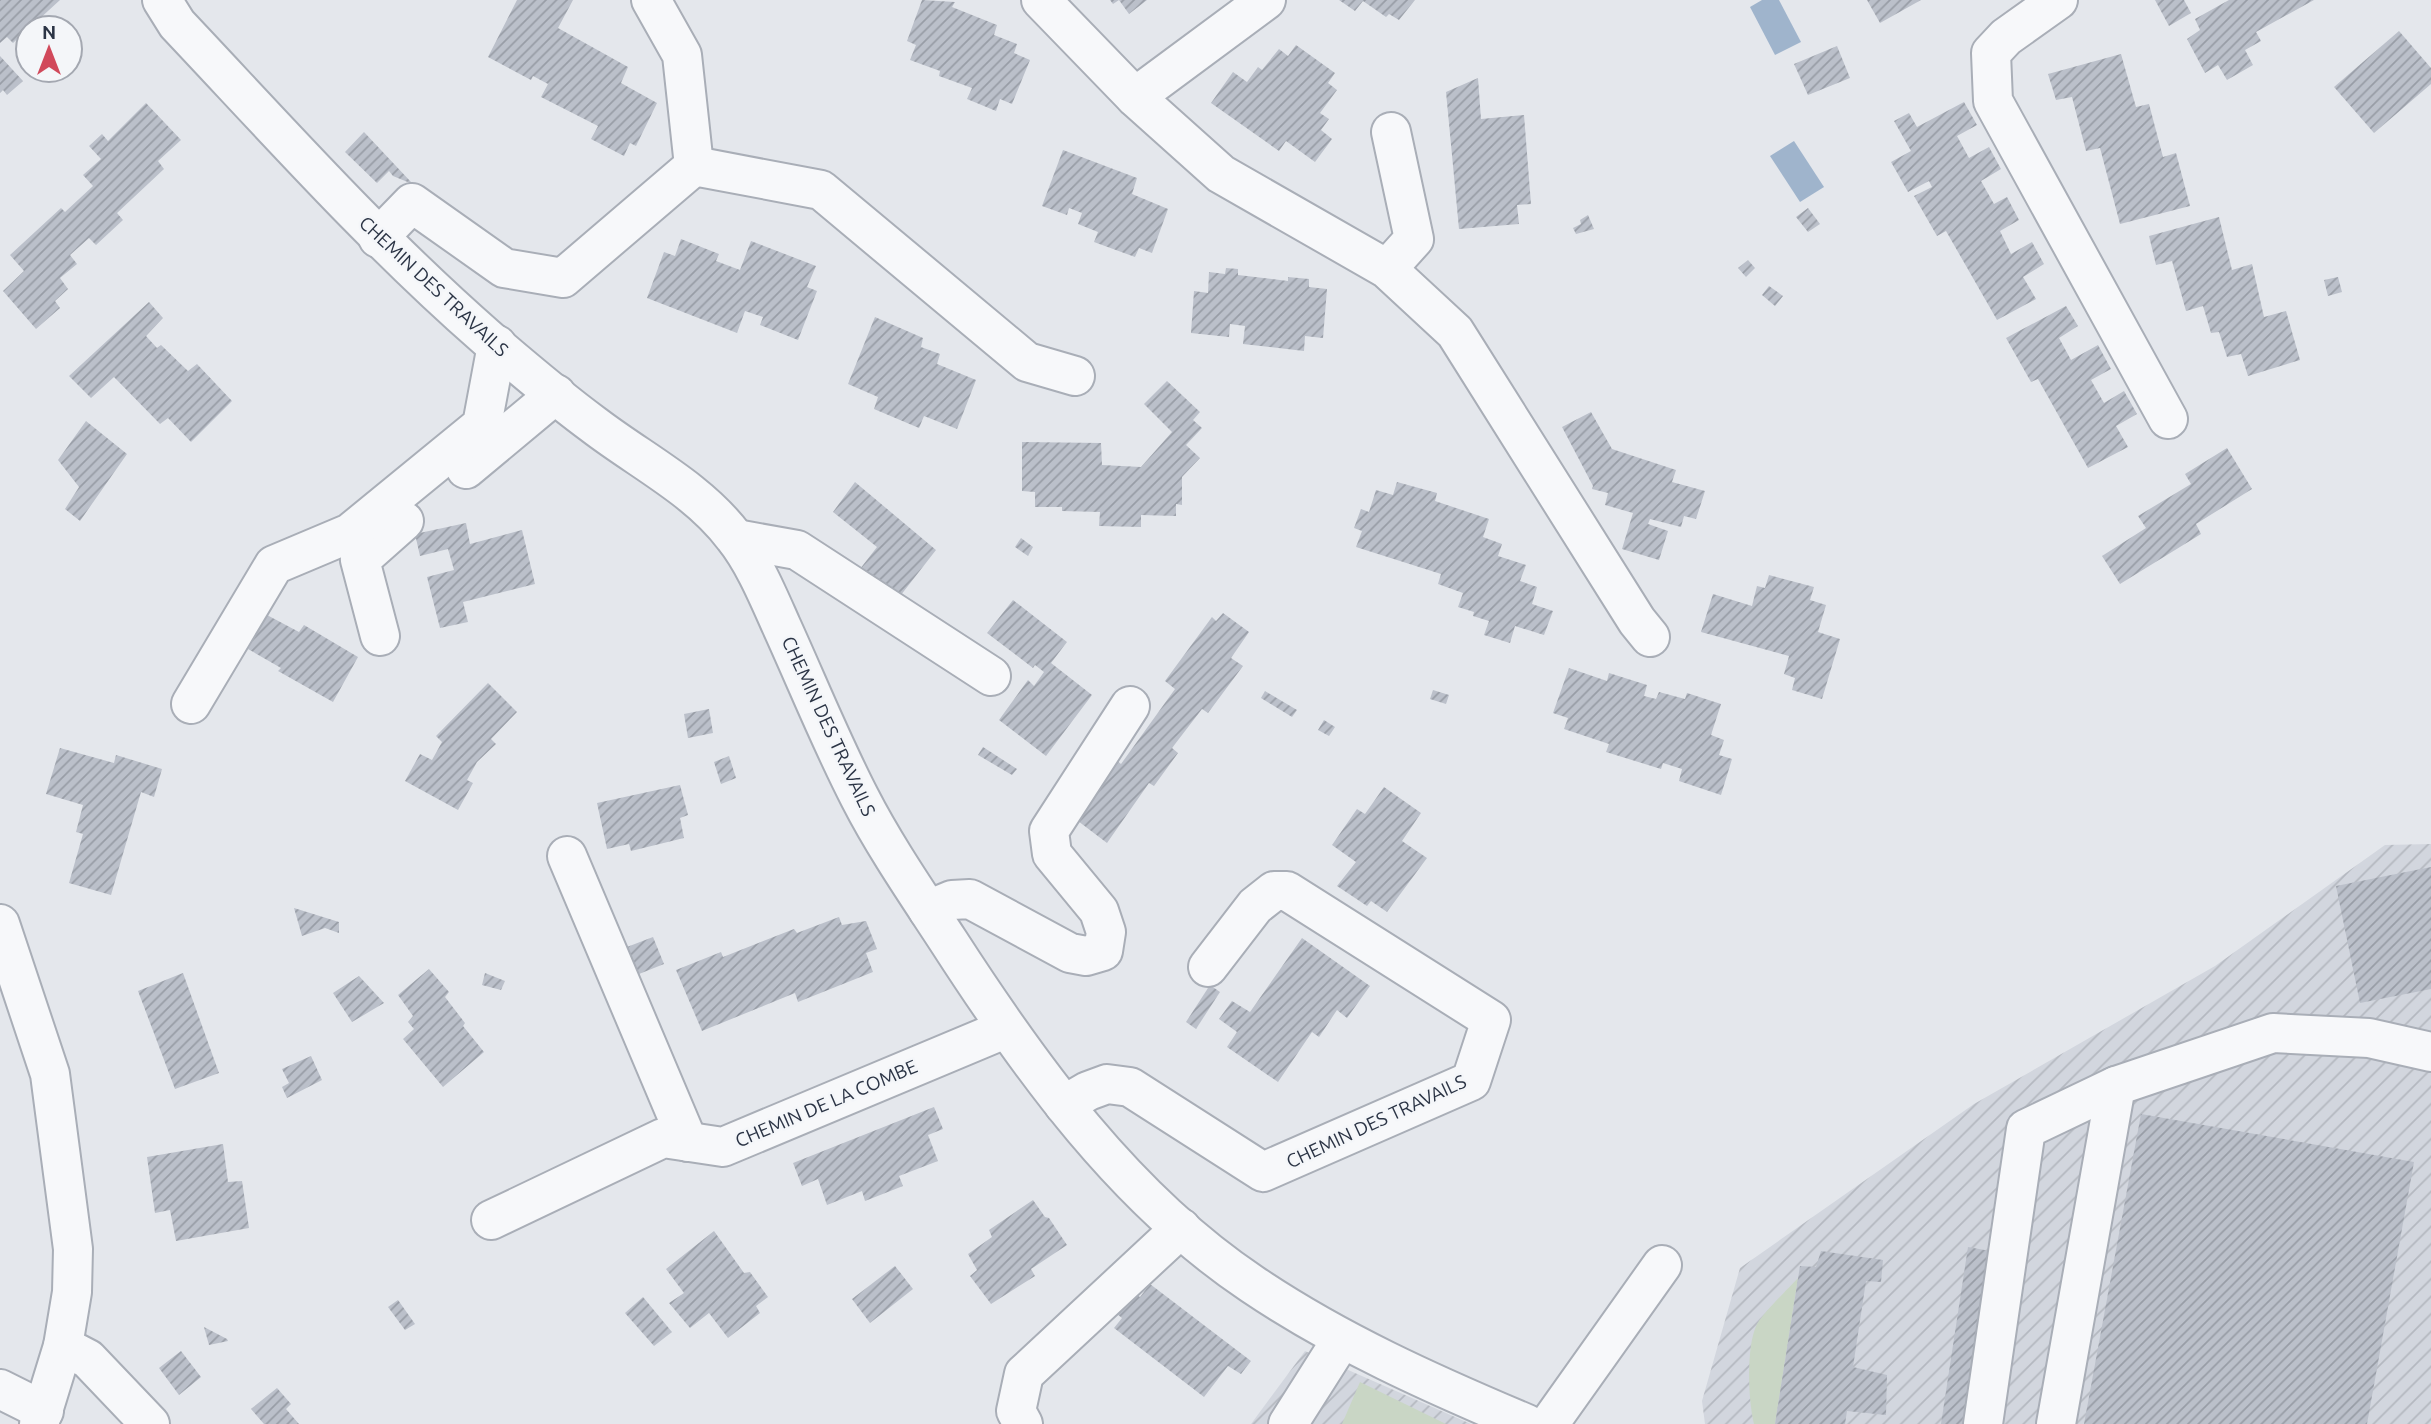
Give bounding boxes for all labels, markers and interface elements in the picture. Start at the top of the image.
north arrow [14,14,84,84]
text: N [42,21,56,43]
street label: CHEMIN DES TRAVAILS [355,211,513,361]
street label: CHEMIN DES TRAVAILS [778,633,880,819]
street label: CHEMIN DE LA COMBE [732,1055,920,1151]
street label: CHEMIN DES TRAVAILS [1283,1070,1469,1172]

